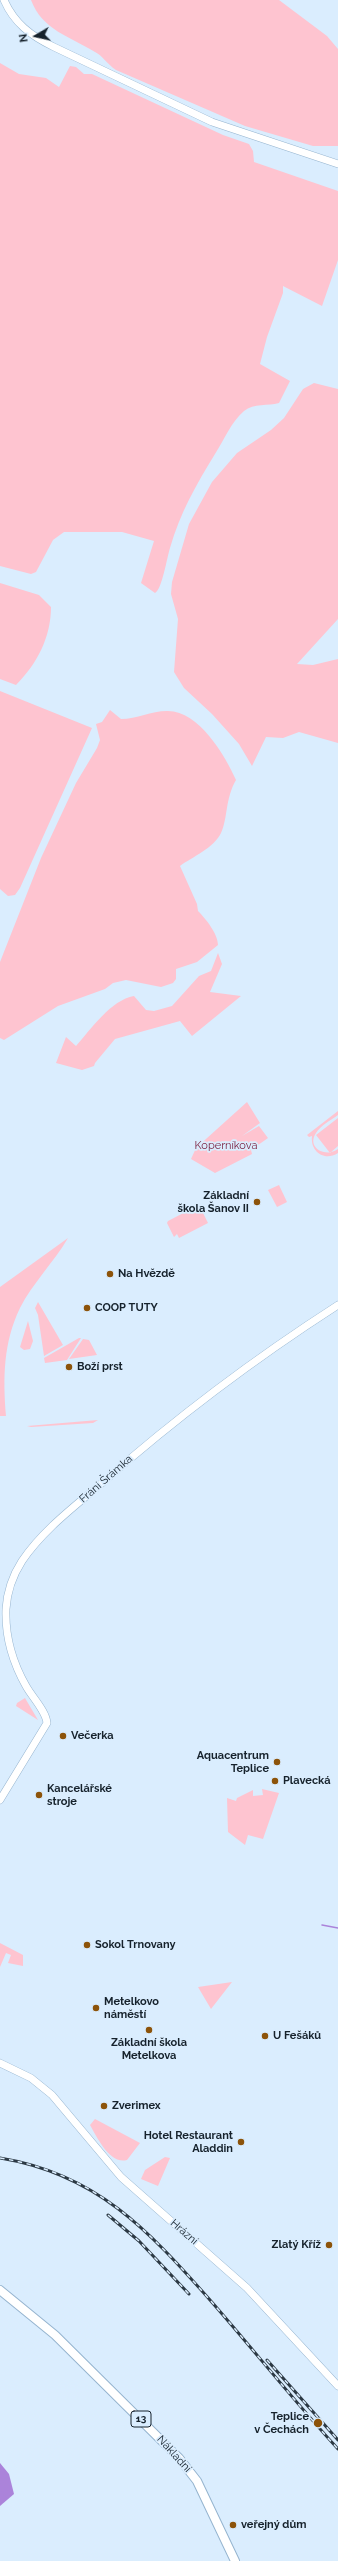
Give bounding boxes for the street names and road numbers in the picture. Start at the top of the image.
street label: Fráni Šrámka [77,1452,135,1506]
street label: Hrázní [168,2216,200,2248]
road number: 13 [131,2411,151,2427]
street label: Nákladní [154,2433,194,2475]

